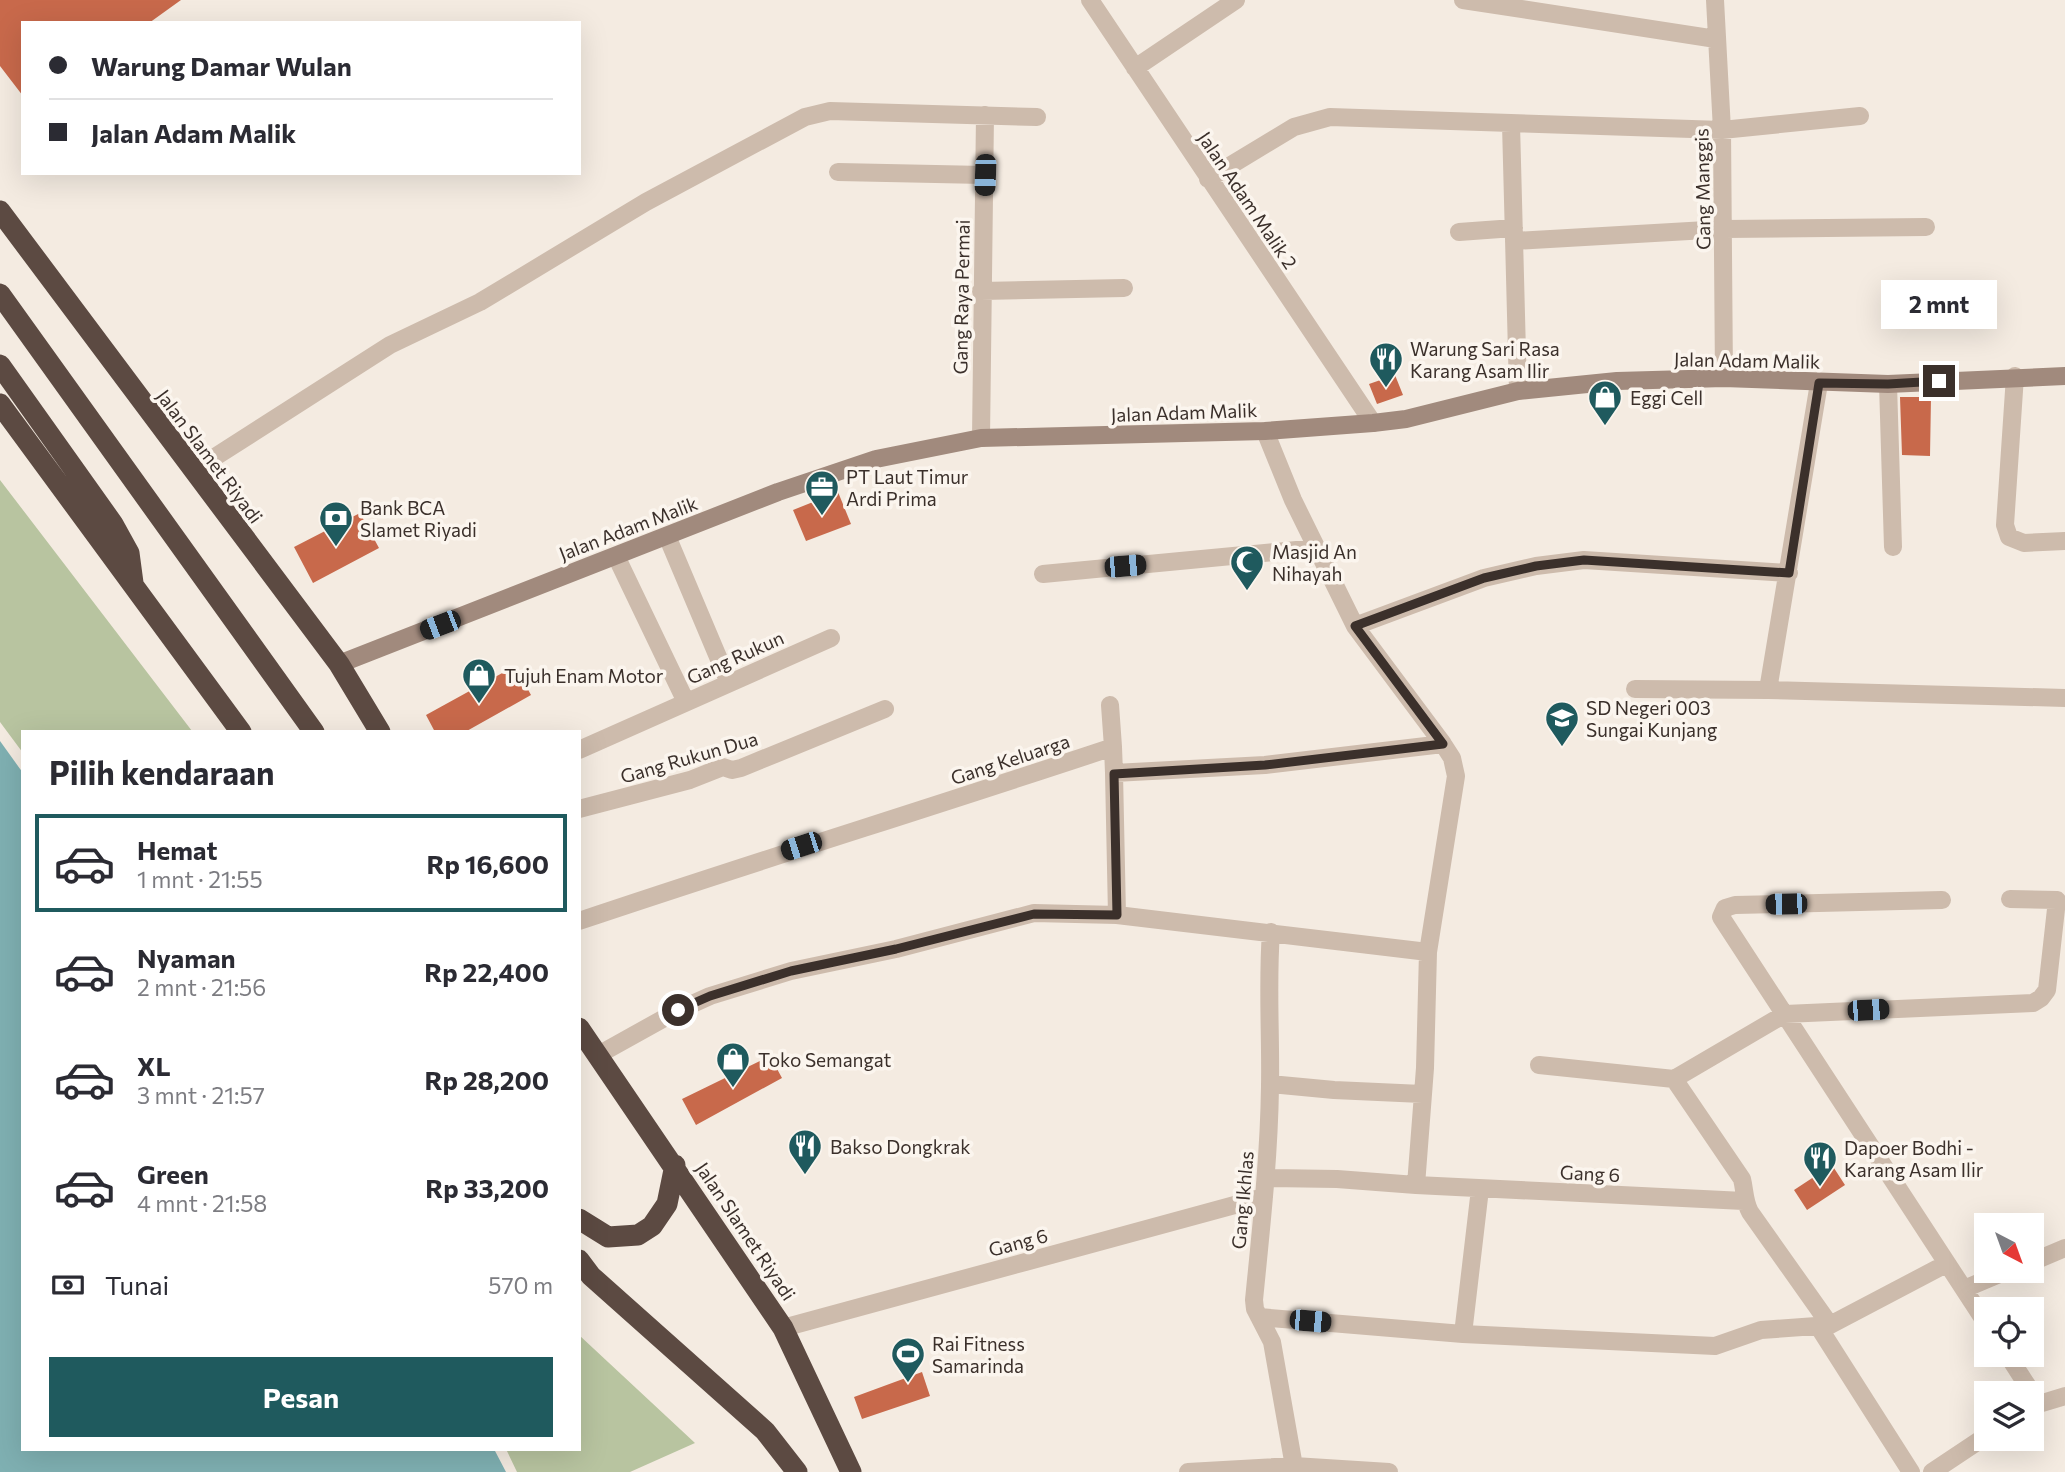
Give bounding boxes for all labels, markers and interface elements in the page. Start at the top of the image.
text: Warung Damar Wulan [91,50,352,81]
text: Jalan Adam Malik [91,117,296,148]
street label: Jalan Adam Malik 2 [1194,127,1302,273]
street label: Gang Manggis [1689,128,1715,250]
car [974,154,997,196]
street label: Gang Raya Permai [948,219,974,375]
callout: 2 mnt [1881,280,1997,328]
text: 2 mnt [1909,290,1969,318]
place label: Warung Sari Rasa Karang Asam Ilir [1410,337,1560,382]
restaurant icon: Warung Sari Rasa Karang Asam Ilir [1367,340,1405,389]
street label: Jalan Adam Malik [1674,347,1820,373]
route end [1923,365,1955,397]
shop icon: Eggi Cell [1586,378,1624,427]
street label: Jalan Slamet Riyadi [152,385,268,527]
place label: Eggi Cell [1630,386,1703,409]
street label: Jalan Adam Malik [1110,398,1258,426]
place label: PT Laut Timur Ardi Prima [846,465,969,510]
office icon: PT Laut Timur Ardi Prima [803,468,841,517]
street label: Jalan Adam Malik [555,491,701,565]
place label: Bank BCA Slamet Riyadi [360,496,477,541]
bank icon: Bank BCA Slamet Riyadi [317,499,355,548]
place label: Masjid An Nihayah [1272,540,1357,585]
mosque icon: Masjid An Nihayah [1228,543,1266,592]
car [1104,554,1147,578]
car [417,608,464,642]
street label: Gang Rukun [683,625,787,689]
shop icon: Tujuh Enam Motor [460,656,498,705]
place label: Tujuh Enam Motor [504,664,664,687]
place label: SD Negeri 003 Sungai Kunjang [1586,696,1717,741]
school or university icon: SD Negeri 003 Sungai Kunjang [1543,699,1581,748]
street label: Gang Rukun Dua [618,726,760,788]
street label: Gang Keluarga [948,729,1072,789]
text: Pilih kendaraan [49,752,275,792]
car [778,830,825,862]
icon: car [53,832,116,895]
text: Hemat [137,834,218,865]
text: Rp 16,600 [426,848,549,879]
text: 1 mnt · 21:55 [137,865,263,893]
car [1765,893,1808,915]
icon: car [53,940,116,1003]
text: Nyaman [137,942,236,973]
text: Rp 22,400 [424,956,549,987]
text: 2 mnt · 21:56 [137,973,266,1001]
route start [662,994,694,1026]
car [1847,998,1890,1022]
shop icon: Toko Semangat [714,1040,752,1089]
icon: car [53,1048,116,1111]
place label: Toko Semangat [758,1048,892,1071]
text: XL [137,1050,171,1081]
text: Rp 28,200 [425,1064,549,1095]
text: 3 mnt · 21:57 [137,1081,265,1109]
restaurant icon: Bakso Dongkrak [786,1127,824,1176]
place label: Bakso Dongkrak [830,1135,971,1158]
place label: Dapoer Bodhi - Karang Asam Ilir [1844,1136,1984,1181]
restaurant icon: Dapoer Bodhi - Karang Asam Ilir [1801,1139,1839,1188]
street label: Gang Ikhlas [1226,1150,1258,1250]
icon: car [53,1156,116,1219]
text: Green [137,1158,209,1189]
street label: Jalan Slamet Riyadi [691,1158,801,1304]
street label: Gang 6 [1559,1160,1621,1186]
text: Rp 33,200 [425,1172,549,1203]
text: 4 mnt · 21:58 [137,1189,267,1217]
north arrow [1974,1213,2044,1283]
map controls [1974,1213,2044,1451]
street label: Gang 6 [986,1223,1050,1261]
icon: cash [49,1266,87,1304]
text: Tunai [105,1269,169,1300]
text: 570 m [488,1271,553,1299]
button: locate [1974,1297,2044,1367]
car [1289,1309,1332,1333]
place label: Rai Fitness Samarinda [932,1332,1025,1377]
sports icon: Rai Fitness Samarinda [889,1335,927,1384]
button: Pesan [49,1357,553,1437]
button: layers [1974,1381,2044,1451]

